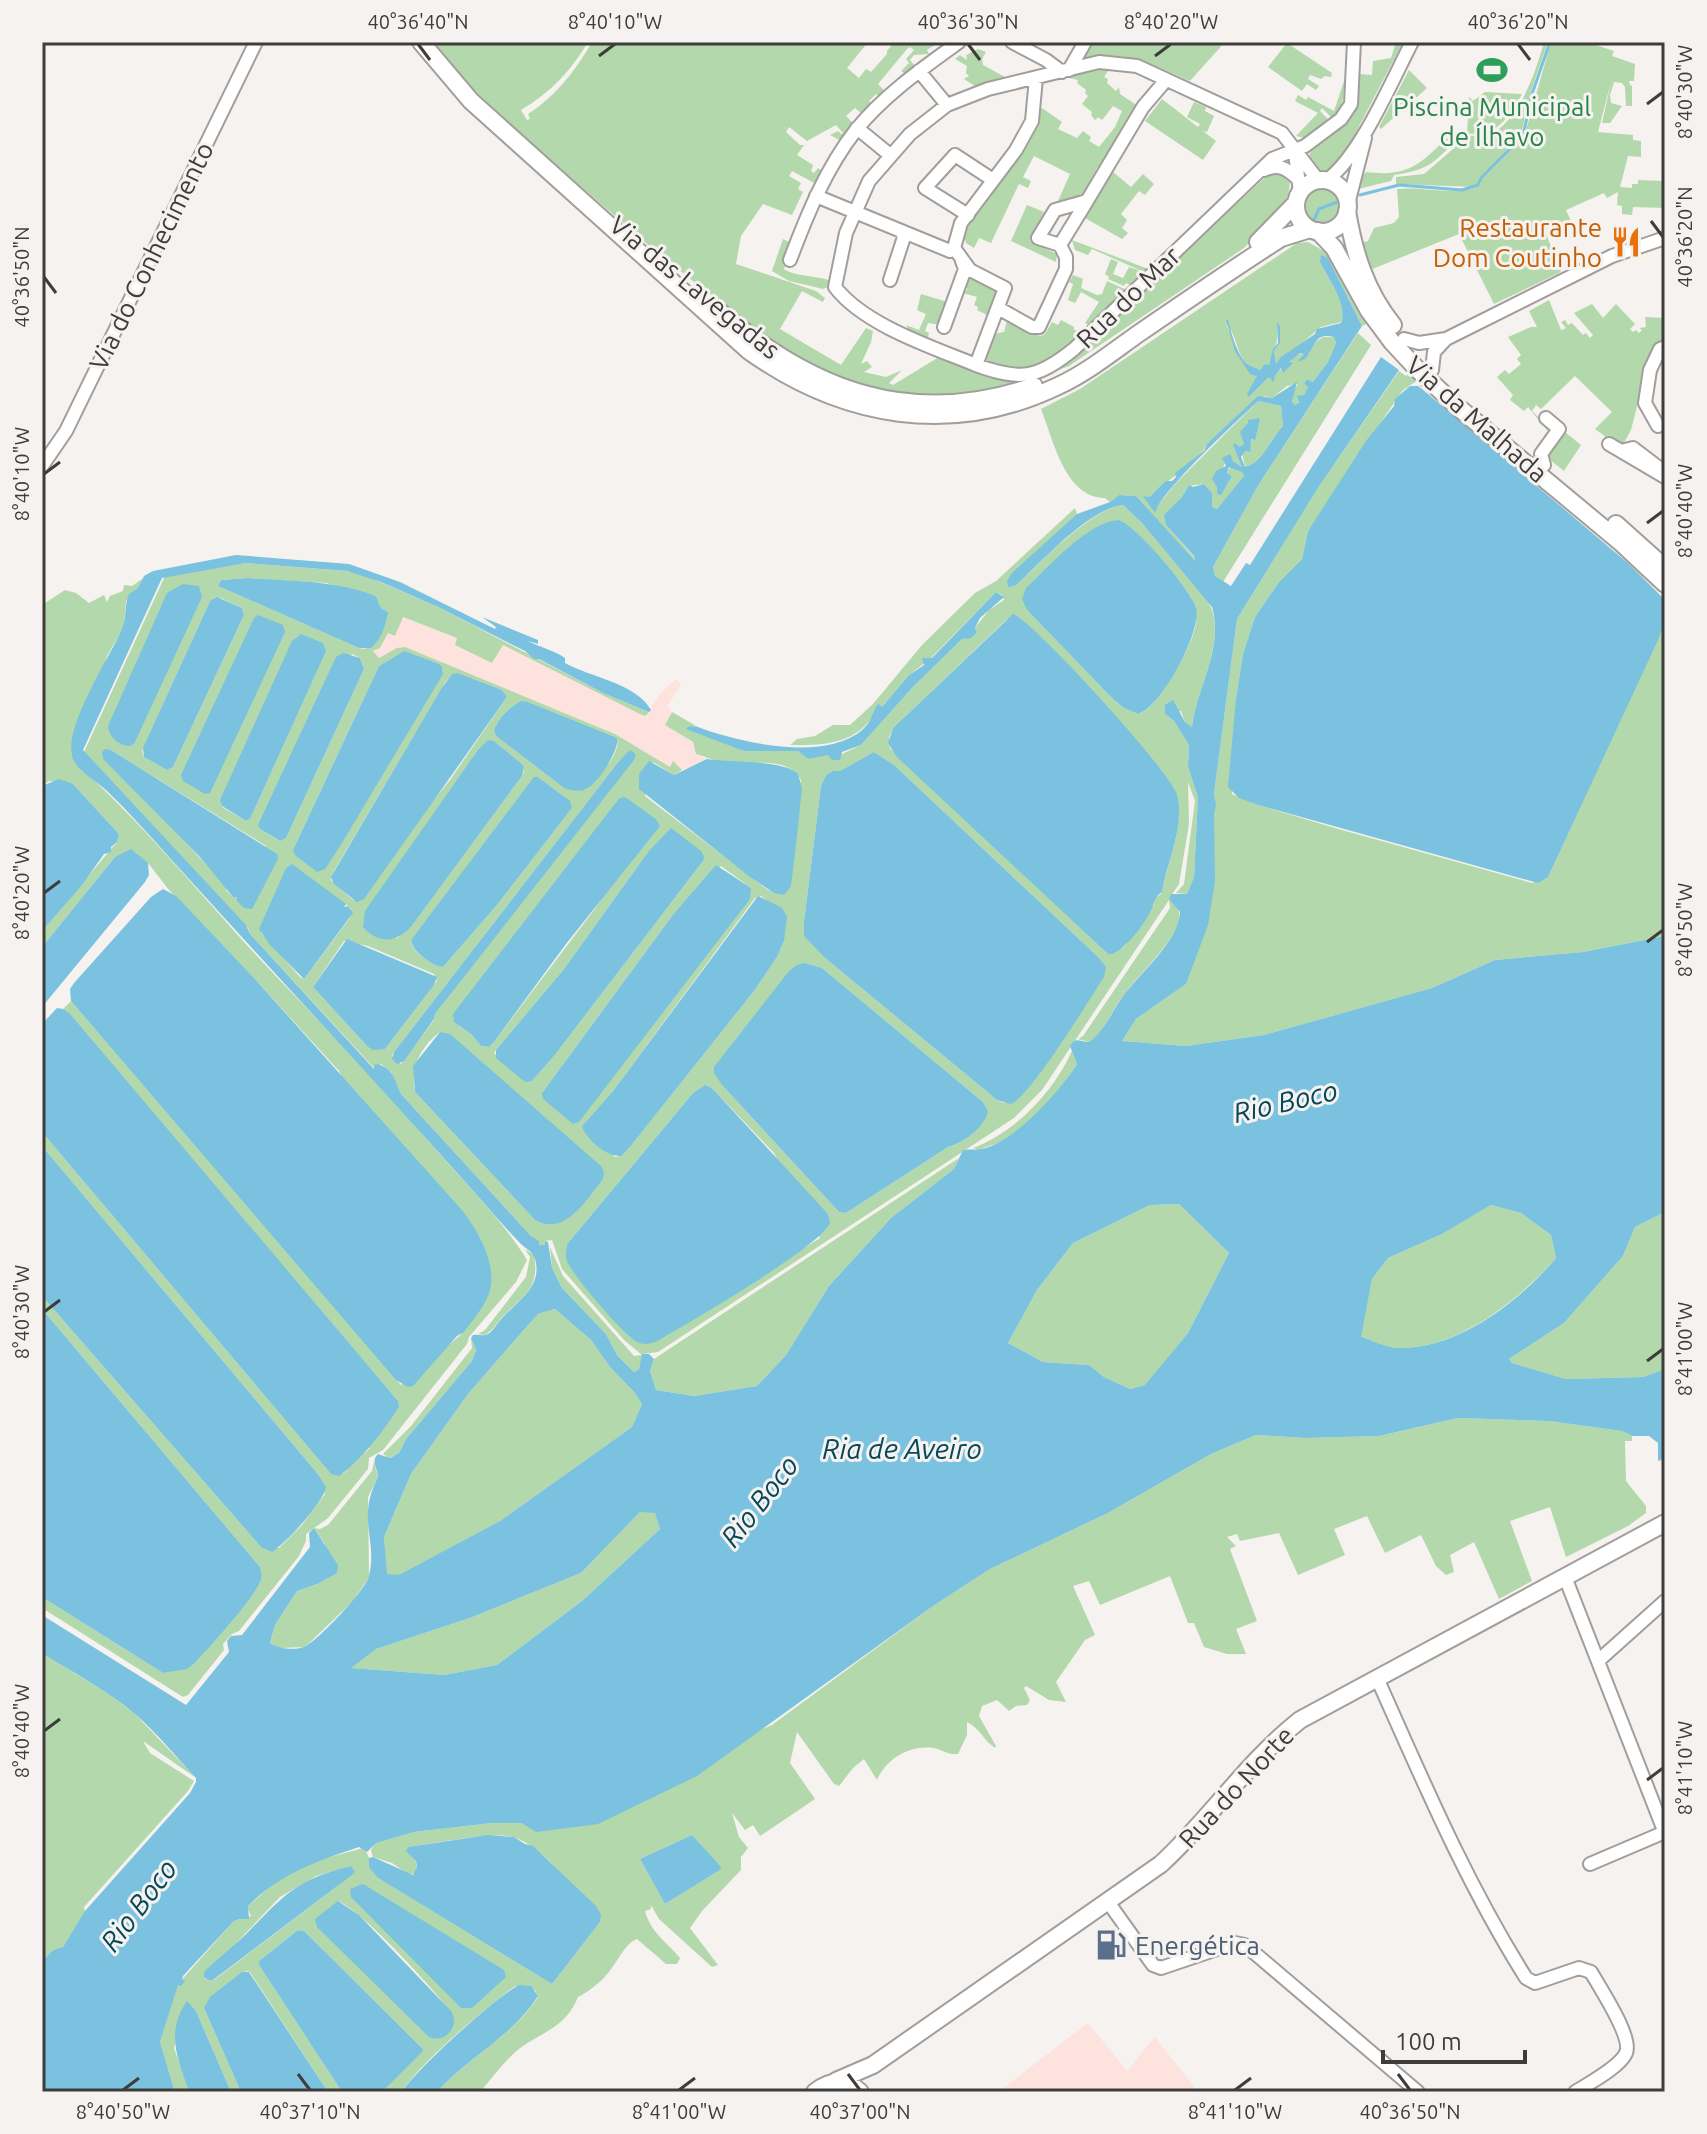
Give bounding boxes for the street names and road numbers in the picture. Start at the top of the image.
street label: Via do Conhecimento [83,137,219,375]
street label: Via das Lavegadas [604,209,786,365]
street label: Rua do Mar [1070,240,1186,353]
street label: Via da Malhada [1401,350,1553,488]
street label: Rua do Norte [1173,1720,1299,1854]

